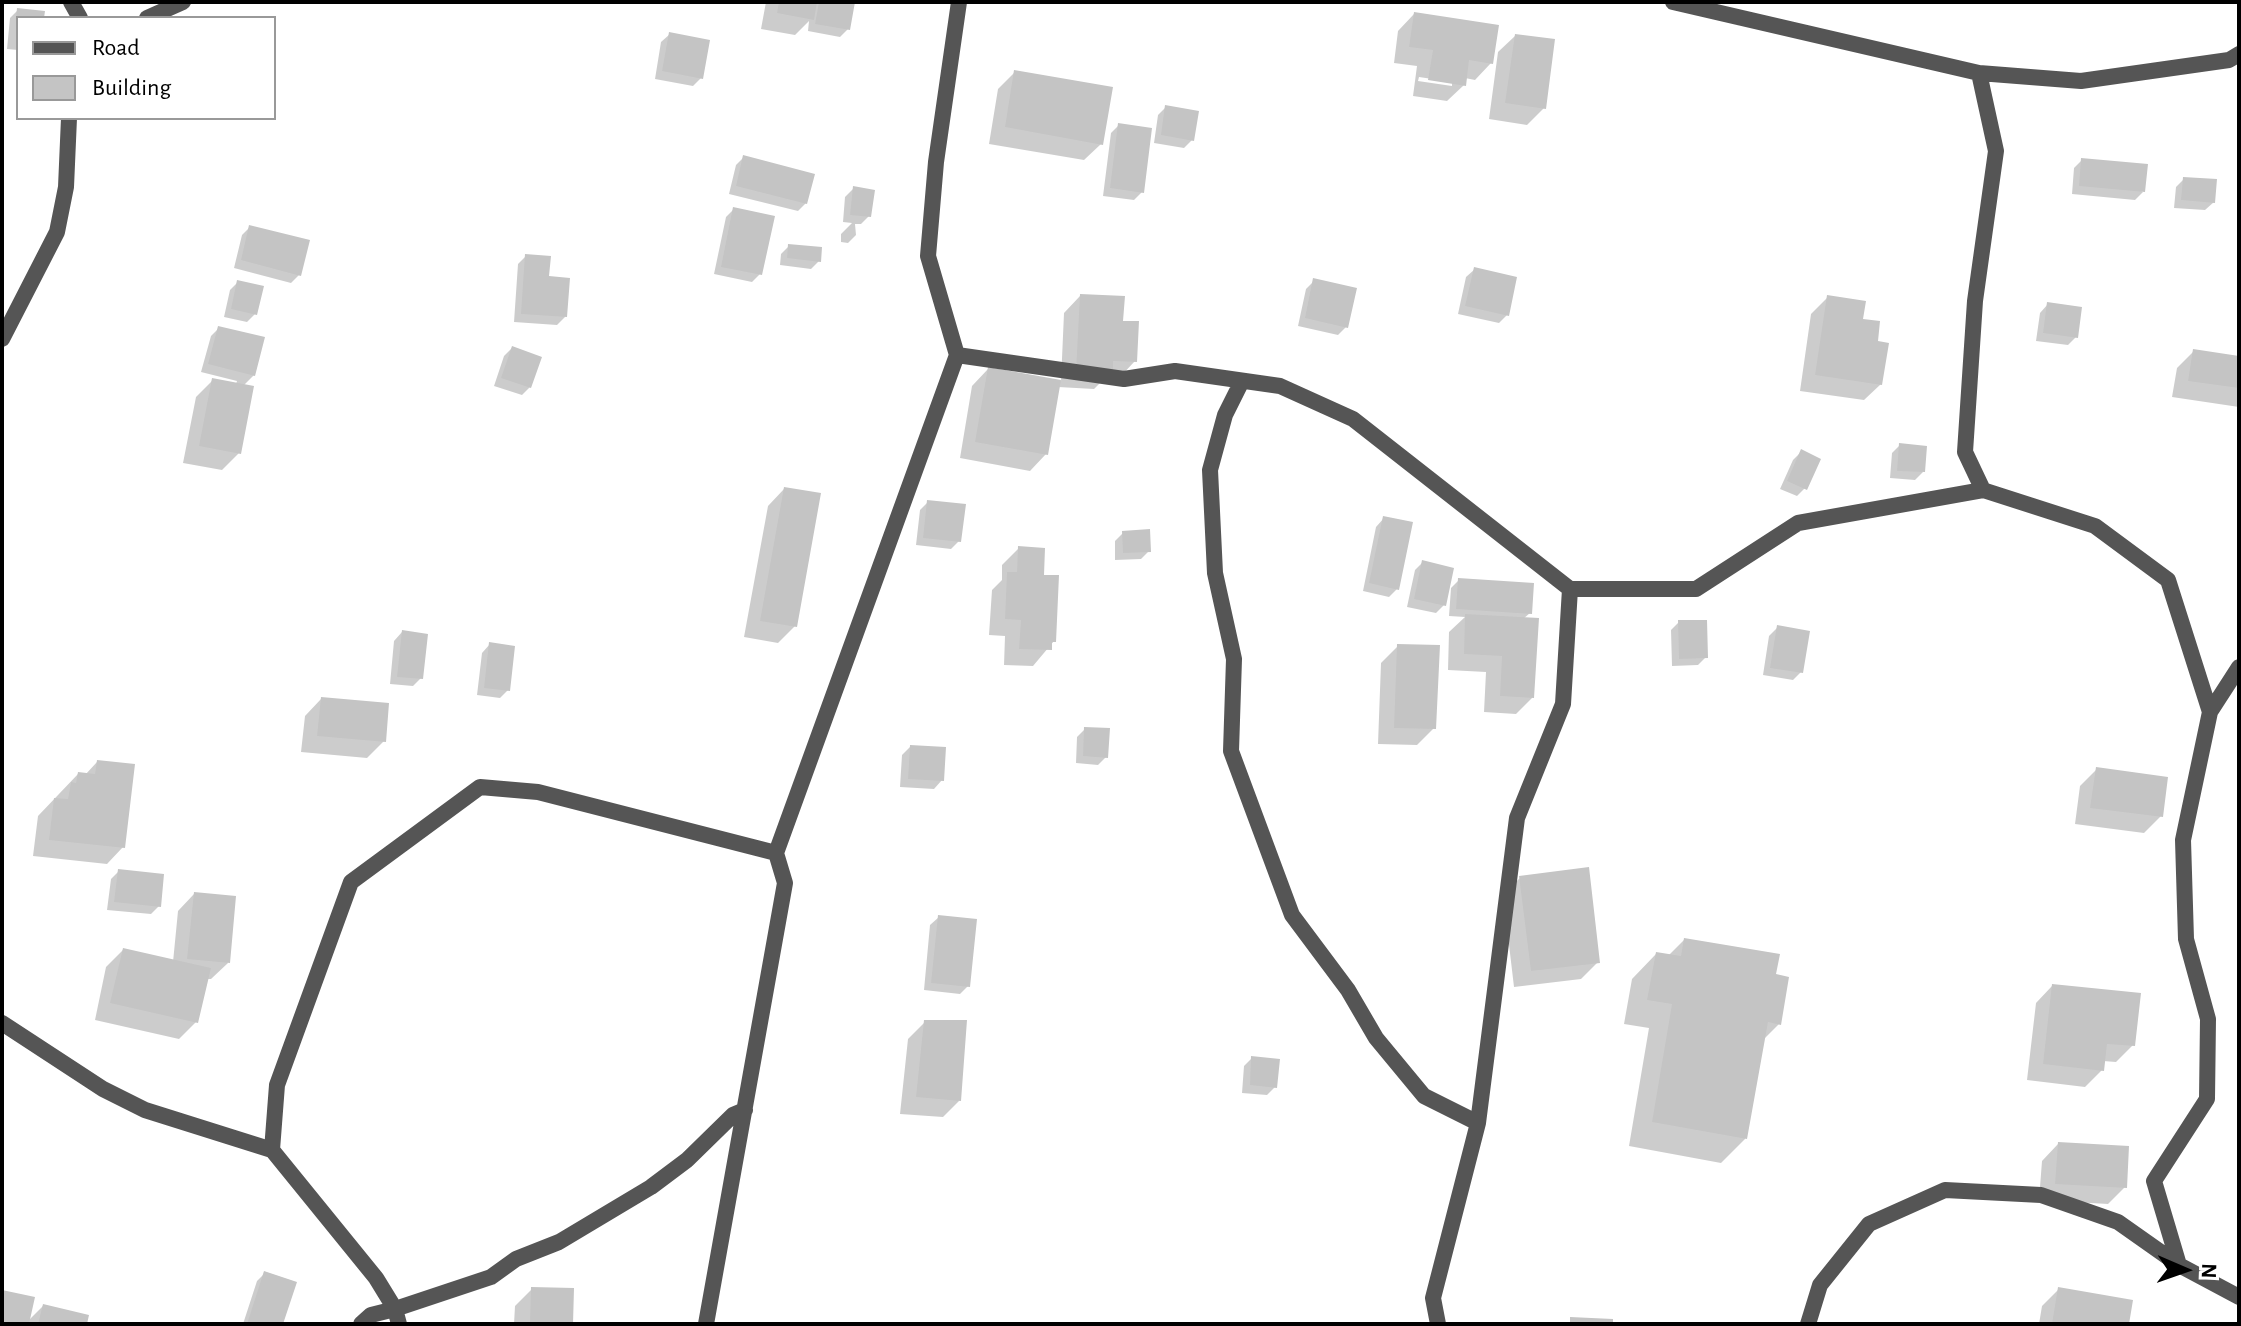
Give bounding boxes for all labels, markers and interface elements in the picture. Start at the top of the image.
legend [16,16,276,120]
text: Road [92,36,140,60]
text: Building [92,76,171,100]
north arrow [2145,1230,2225,1310]
text: N [2198,1263,2220,1279]

